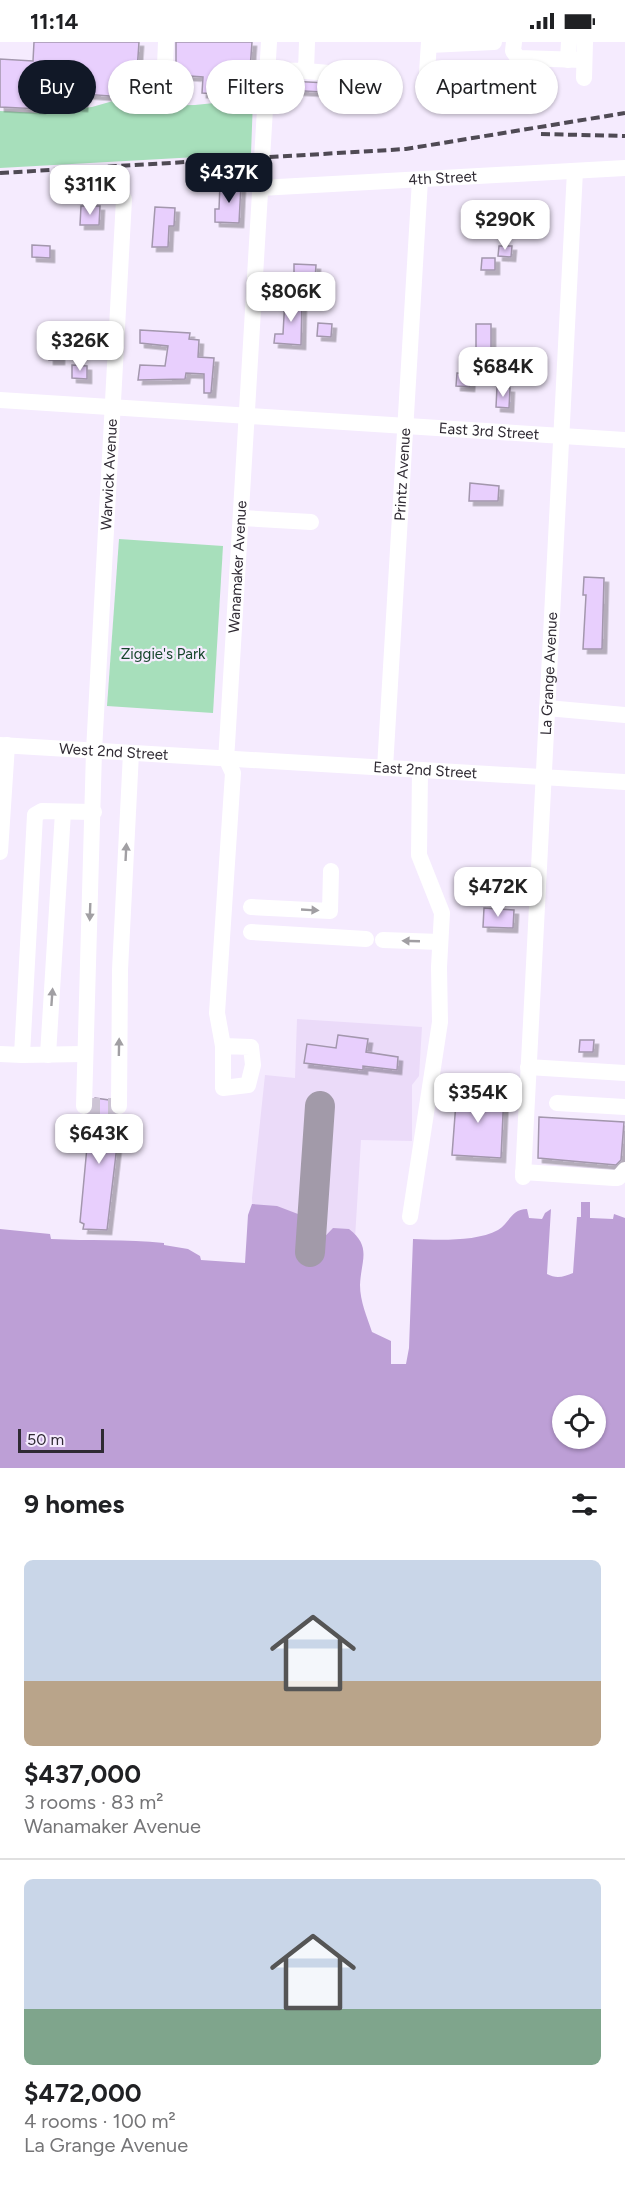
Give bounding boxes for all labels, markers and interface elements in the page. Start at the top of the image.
text: 11:14 [30,8,78,35]
chip: Buy [18,60,96,114]
chip: Rent [108,60,194,114]
chip: Filters [206,60,305,114]
chip: New [317,60,403,114]
chip: Apartment [415,60,558,114]
pin: $437K [187,153,271,204]
text: $437K [199,160,259,184]
pin: $311K [48,165,132,216]
street label: 4th Street [408,167,478,189]
text: $311K [64,172,116,196]
pin: $290K [463,200,547,251]
text: $290K [475,207,535,231]
pin: $806K [249,272,333,323]
text: $806K [260,279,322,303]
pin: $326K [38,321,122,372]
text: $326K [51,328,109,352]
pin: $684K [461,347,545,398]
text: $684K [473,354,533,378]
street label: Warwick Avenue [97,418,121,531]
street label: East 3rd Street [438,419,540,444]
street label: Printz Avenue [391,428,414,522]
street label: Wanamaker Avenue [225,500,251,634]
street label: La Grange Avenue [537,612,561,736]
park label: Ziggie's Park [121,645,206,663]
street label: West 2nd Street [59,740,169,764]
street label: East 2nd Street [373,758,478,782]
one-way arrow [121,843,130,862]
pin: $472K [456,867,540,918]
text: $472K [468,874,528,898]
one-way arrow [86,903,95,922]
one-way arrow [300,906,319,915]
one-way arrow [402,936,421,946]
one-way arrow [47,987,57,1006]
one-way arrow [114,1038,124,1057]
pin: $354K [436,1073,520,1124]
text: $354K [448,1080,508,1104]
pin: $643K [57,1114,141,1165]
text: $643K [69,1121,129,1145]
map controls [552,1395,606,1449]
button: locate [552,1395,606,1449]
scale bar [18,1426,104,1454]
text: 50 m [27,1430,64,1449]
text: 9 homes [24,1488,124,1520]
icon: filters [568,1488,601,1521]
icon: home [259,1599,367,1707]
text: $437,000 [24,1758,141,1790]
text: 3 rooms · 83 m² [24,1790,163,1814]
text: Wanamaker Avenue [24,1814,201,1838]
icon: home [259,1918,367,2026]
text: $472,000 [24,2077,142,2109]
text: 4 rooms · 100 m² [24,2109,176,2133]
text: La Grange Avenue [24,2133,188,2157]

